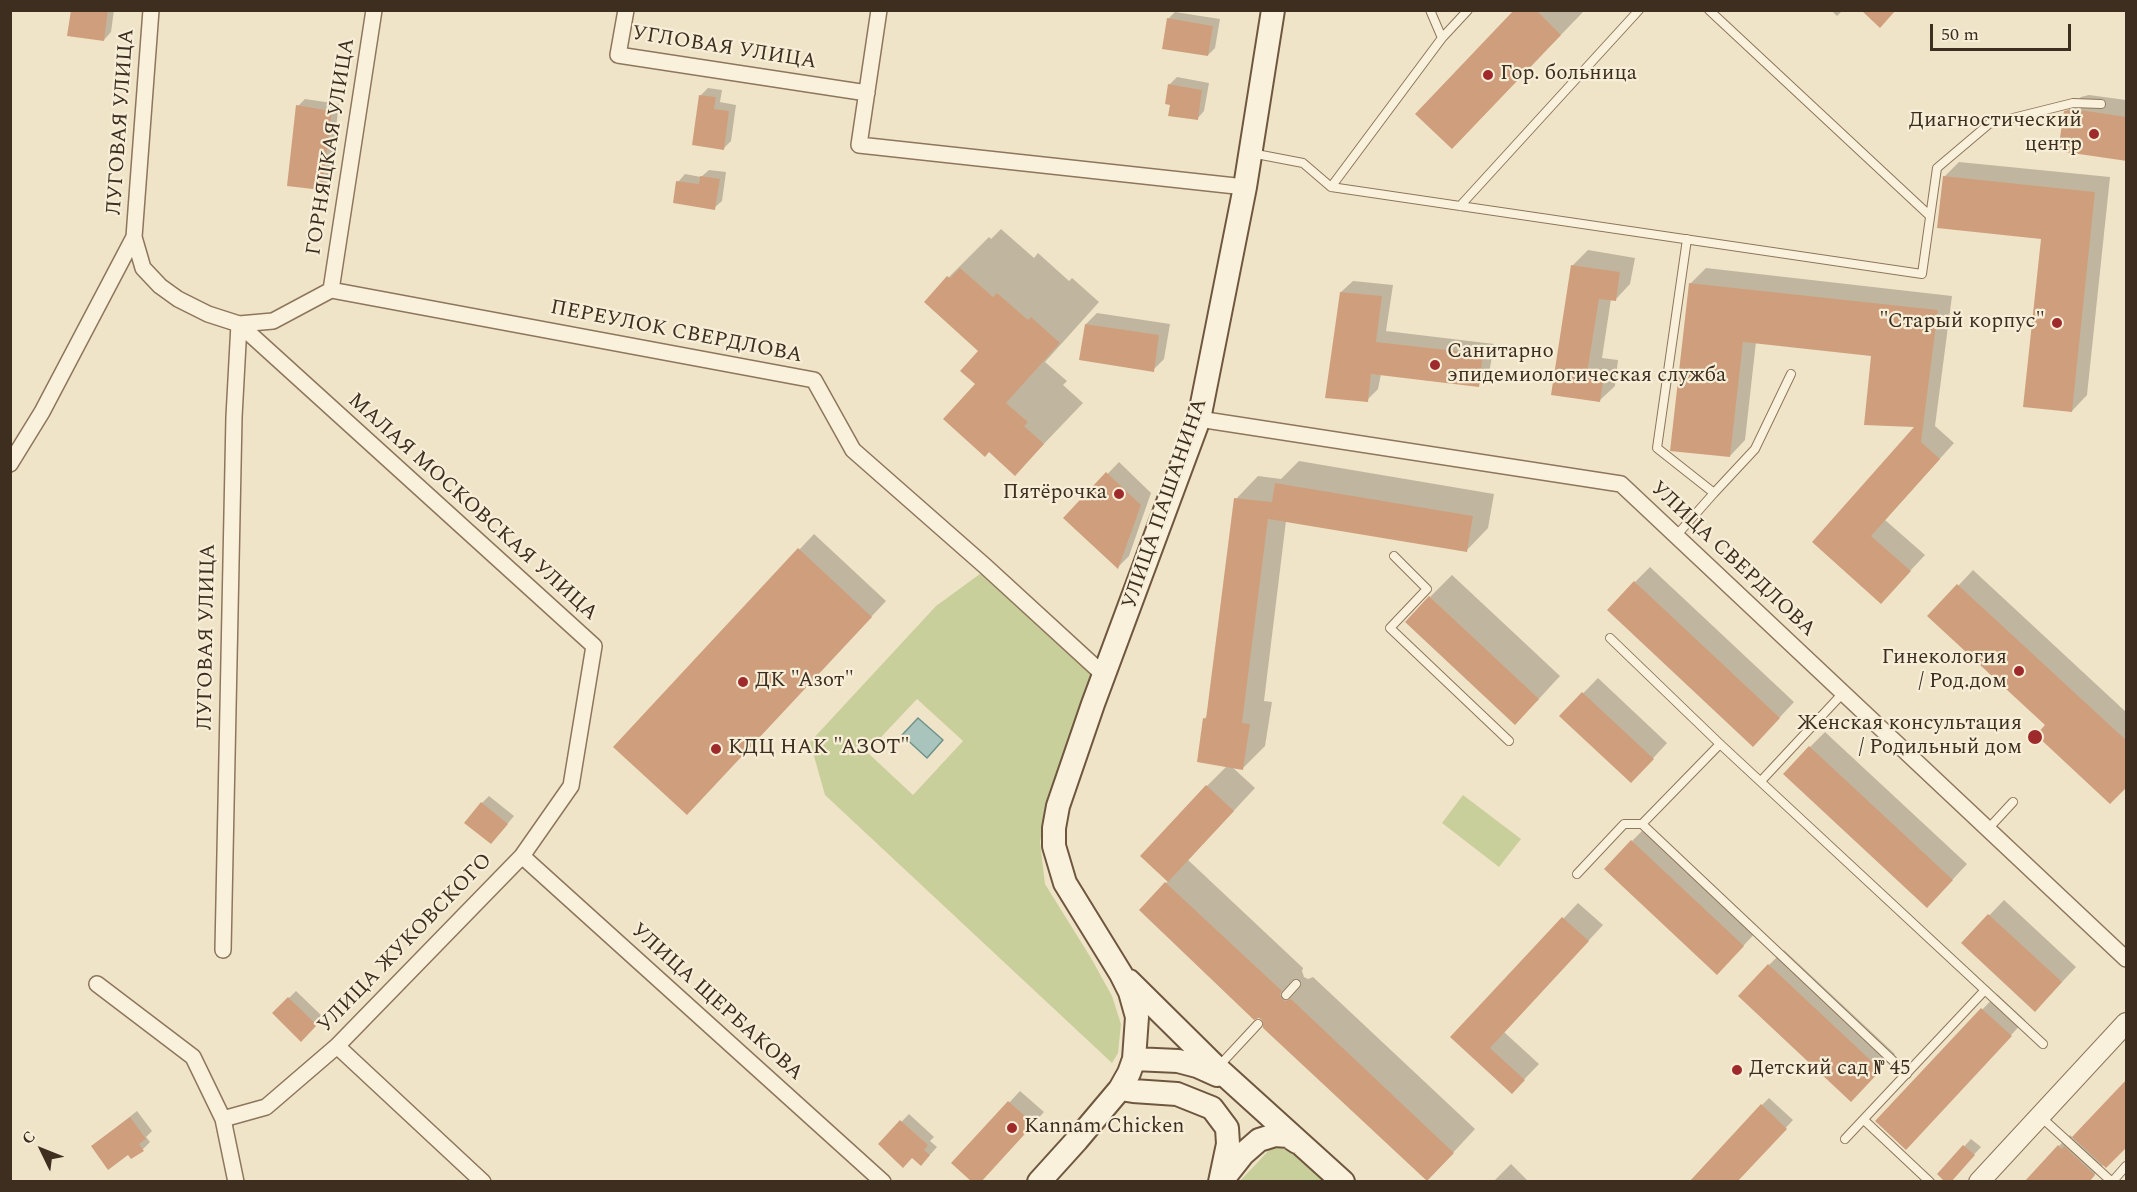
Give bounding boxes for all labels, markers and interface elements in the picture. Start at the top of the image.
scale bar [1933,12,2074,50]
text: 50 m [1941,21,1979,48]
street label: УГЛОВАЯ УЛИЦА [630,22,818,76]
street label: ЛУГОВАЯ УЛИЦА [103,28,141,216]
street label: ГОРНЯЦКАЯ УЛИЦА [302,37,362,257]
place label: Гор. больница [1500,62,1637,88]
marker: Гор. больница [1481,68,1495,82]
place label: Диагностический центр [1909,109,2082,159]
marker: Диагностический центр [2087,127,2101,141]
street label: ПЕРЕУЛОК СВЕРДЛОВА [548,296,804,370]
place label: "Старый корпус" [1879,310,2045,336]
marker: "Старый корпус" [2050,316,2064,330]
place label: Санитарно эпидемиологическая служба [1447,340,1726,390]
marker: Санитарно эпидемиологическая служба [1428,358,1442,372]
street label: МАЛАЯ МОСКОВСКАЯ УЛИЦА [342,389,602,627]
street label: УЛИЦА ПАШАНИНА [1118,395,1214,613]
street label: УЛИЦА СВЕРДЛОВА [1644,477,1820,643]
place label: Пятёрочка [1002,481,1107,507]
marker: Пятёрочка [1112,487,1126,501]
street label: ЛУГОВАЯ УЛИЦА [194,543,222,731]
place label: Гинекология / Род.дом [1881,646,2007,696]
marker: Гинекология / Род.дом [2012,664,2026,678]
place label: ДК "Азот" [755,669,854,695]
marker: ДК "Азот" [736,675,750,689]
place label: Женская консультация / Родильный дом [1797,712,2022,762]
marker: Женская консультация / Родильный дом [2026,728,2044,746]
place label: КДЦ НАК "АЗОТ" [728,736,910,762]
marker: КДЦ НАК "АЗОТ" [709,742,723,756]
street label: УЛИЦА ЖУКОВСКОГО [314,849,498,1039]
street label: УЛИЦА ЩЕРБАКОВА [625,919,807,1087]
place label: Детский сад № 45 [1749,1057,1911,1083]
marker: Детский сад № 45 [1730,1063,1744,1077]
place label: Kannam Chicken [1024,1115,1185,1141]
north arrow [12,1120,72,1180]
marker: Kannam Chicken [1005,1121,1019,1135]
text: С [16,1125,41,1150]

